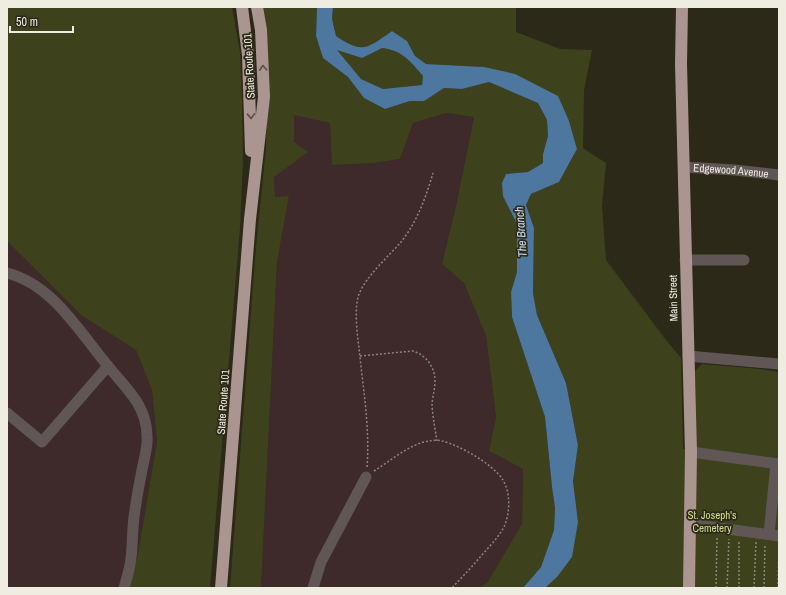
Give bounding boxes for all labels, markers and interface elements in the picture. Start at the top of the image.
scale bar [10,8,73,34]
text: 50 m [16,14,38,30]
street label: State Route 101 [240,33,258,99]
one-way arrow [258,65,267,71]
one-way arrow [246,113,255,119]
street label: Edgewood Avenue [693,161,769,181]
water label: The Branch [511,206,531,258]
street label: Main Street [666,274,680,321]
street label: State Route 101 [214,369,232,435]
park label: St. Joseph's Cemetery [688,508,737,535]

